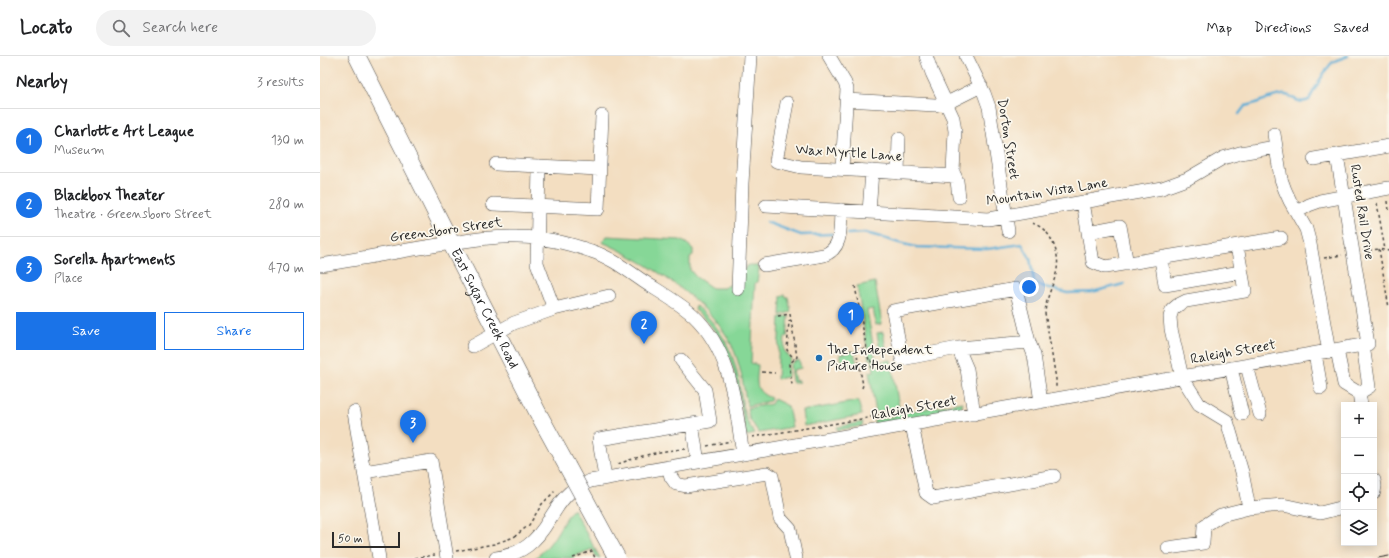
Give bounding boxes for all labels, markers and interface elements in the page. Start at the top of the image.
search box [96,10,376,46]
text: Locato [20,15,72,40]
icon: search [110,17,132,39]
text: Search here [142,18,218,38]
text: Map [1206,19,1232,37]
text: Directions [1254,19,1312,37]
text: Saved [1334,19,1369,37]
text: Nearby [16,71,68,93]
text: 3 results [257,74,304,91]
street label: Dorton Street [993,97,1023,181]
text: Charlotte Art League [54,122,194,142]
text: 1 [26,132,32,149]
text: 130 m [271,132,304,149]
street label: Wax Myrtle Lane [795,140,903,166]
text: Museum [54,142,105,159]
street label: Rusted Rail Drive [1346,163,1378,261]
street label: Mountain Vista Lane [985,173,1109,210]
text: Blackbox Theater [54,186,165,206]
text: 2 [26,196,32,213]
text: 280 m [269,196,304,213]
text: Theatre · Greensboro Street [54,206,212,223]
street label: Greensboro Street [389,213,504,247]
street label: East Sugar Creek Road [446,245,523,372]
text: Sorella Apartments [54,250,175,270]
text: 3 [26,260,32,277]
text: 470 m [268,260,304,277]
text: Place [54,270,83,287]
your location [1019,277,1039,297]
pin: 1 [838,302,864,335]
pin: 2 [631,311,657,344]
button: Save [16,312,156,350]
button: Share [164,312,304,350]
street label: Raleigh Street [1189,336,1277,368]
place label: The Independent Picture House [827,341,933,375]
marker: The Independent Picture House [814,353,824,363]
street label: Raleigh Street [870,392,958,424]
map controls [1341,402,1377,546]
button: + [1341,402,1377,438]
pin: 3 [400,410,426,443]
button: − [1341,438,1377,474]
button: locate [1341,474,1377,510]
button: layers [1341,510,1377,546]
scale bar [332,530,400,549]
text: 50 m [338,532,363,546]

